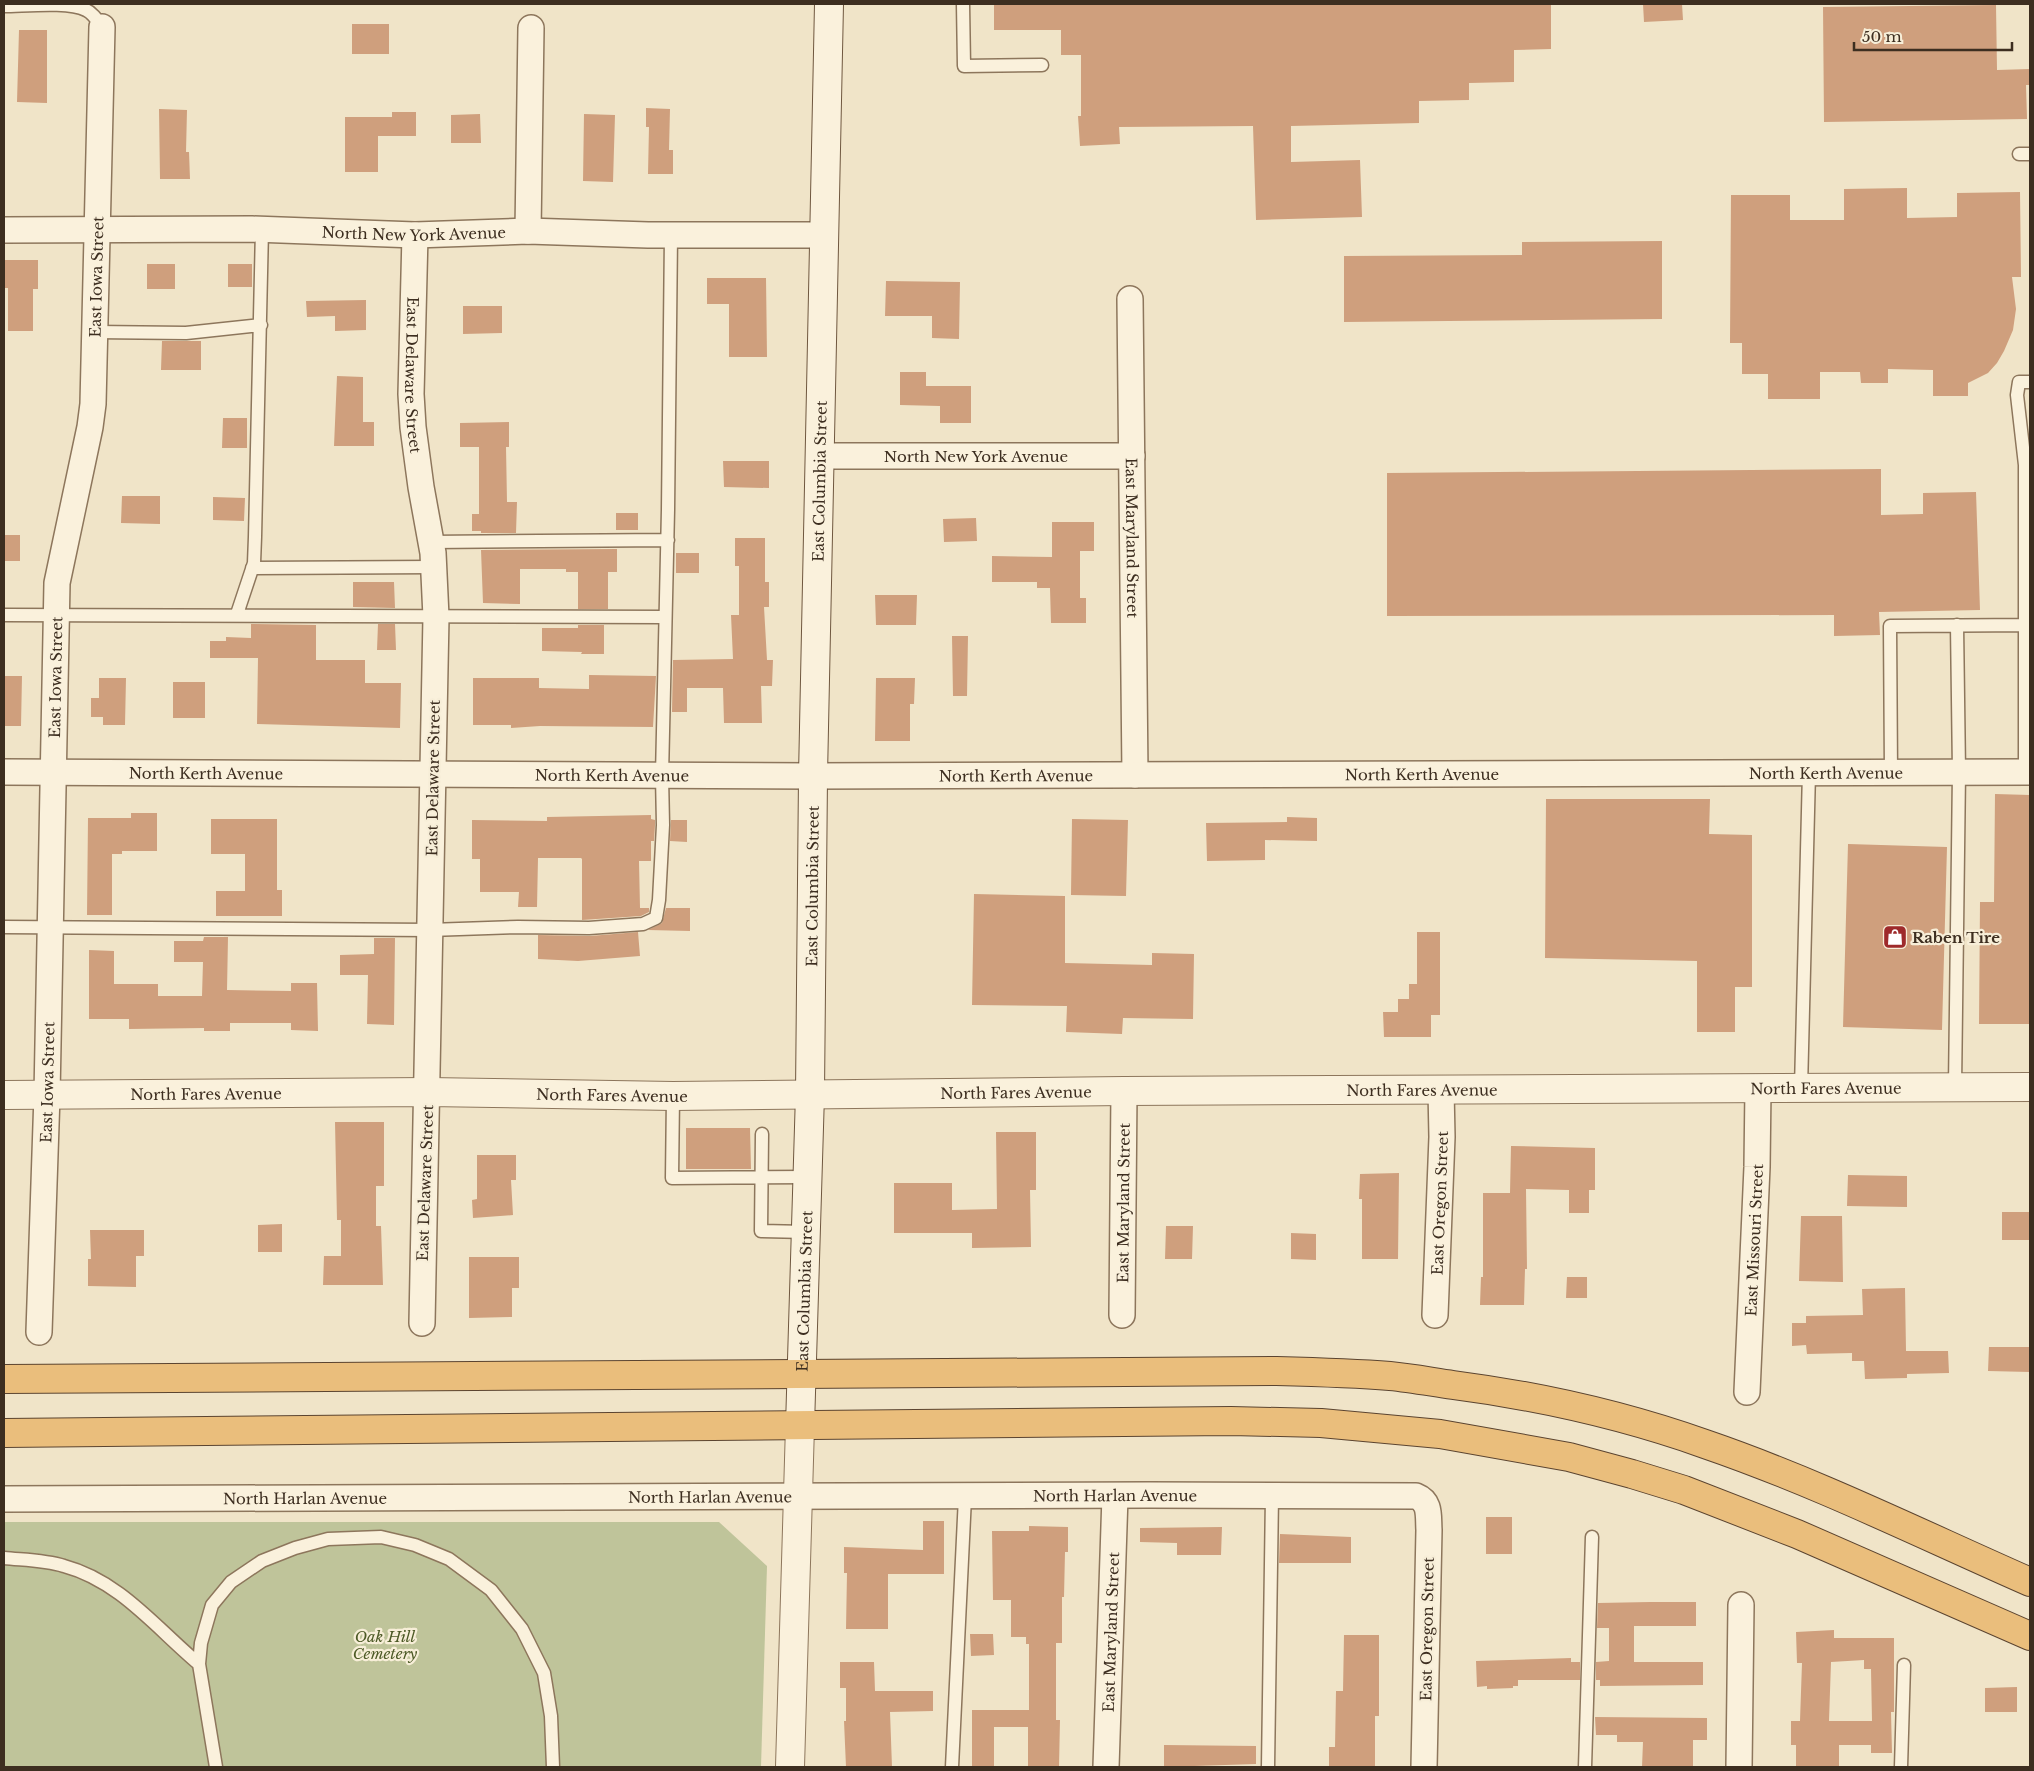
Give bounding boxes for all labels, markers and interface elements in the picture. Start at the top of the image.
scale bar [1854,20,2012,52]
text: 50 m [1862,27,1902,46]
street label: East Iowa Street [85,216,107,338]
street label: North New York Avenue [321,222,506,245]
street label: East Delaware Street [401,296,426,455]
street label: East Columbia Street [808,400,830,562]
street label: North New York Avenue [884,447,1068,466]
street label: East Maryland Street [1122,458,1143,619]
street label: East Iowa Street [44,616,66,738]
street label: East Delaware Street [422,699,444,856]
street label: North Kerth Avenue [129,763,283,783]
street label: North Kerth Avenue [1749,763,1903,782]
street label: North Kerth Avenue [1345,764,1499,784]
street label: North Kerth Avenue [535,765,689,785]
street label: North Kerth Avenue [939,766,1093,785]
street label: East Columbia Street [802,805,822,967]
shop icon: Raben Tire [1882,924,1908,950]
place label: Raben Tire [1912,928,2000,947]
street label: East Iowa Street [36,1021,58,1143]
street label: North Fares Avenue [1750,1078,1902,1098]
street label: North Fares Avenue [1346,1080,1498,1100]
street label: North Fares Avenue [940,1082,1092,1103]
street label: North Fares Avenue [130,1084,282,1104]
street label: North Fares Avenue [536,1084,688,1106]
street label: East Delaware Street [413,1104,437,1262]
street label: East Maryland Street [1113,1122,1133,1283]
street label: East Oregon Street [1427,1130,1452,1276]
street label: East Missouri Street [1741,1163,1767,1317]
street label: East Columbia Street [792,1210,816,1372]
street label: North Harlan Avenue [1033,1485,1197,1505]
street label: North Harlan Avenue [628,1487,792,1506]
street label: North Harlan Avenue [223,1488,387,1508]
street label: East Maryland Street [1098,1551,1123,1713]
street label: East Oregon Street [1416,1556,1438,1701]
park label: Oak Hill Cemetery [353,1627,418,1663]

